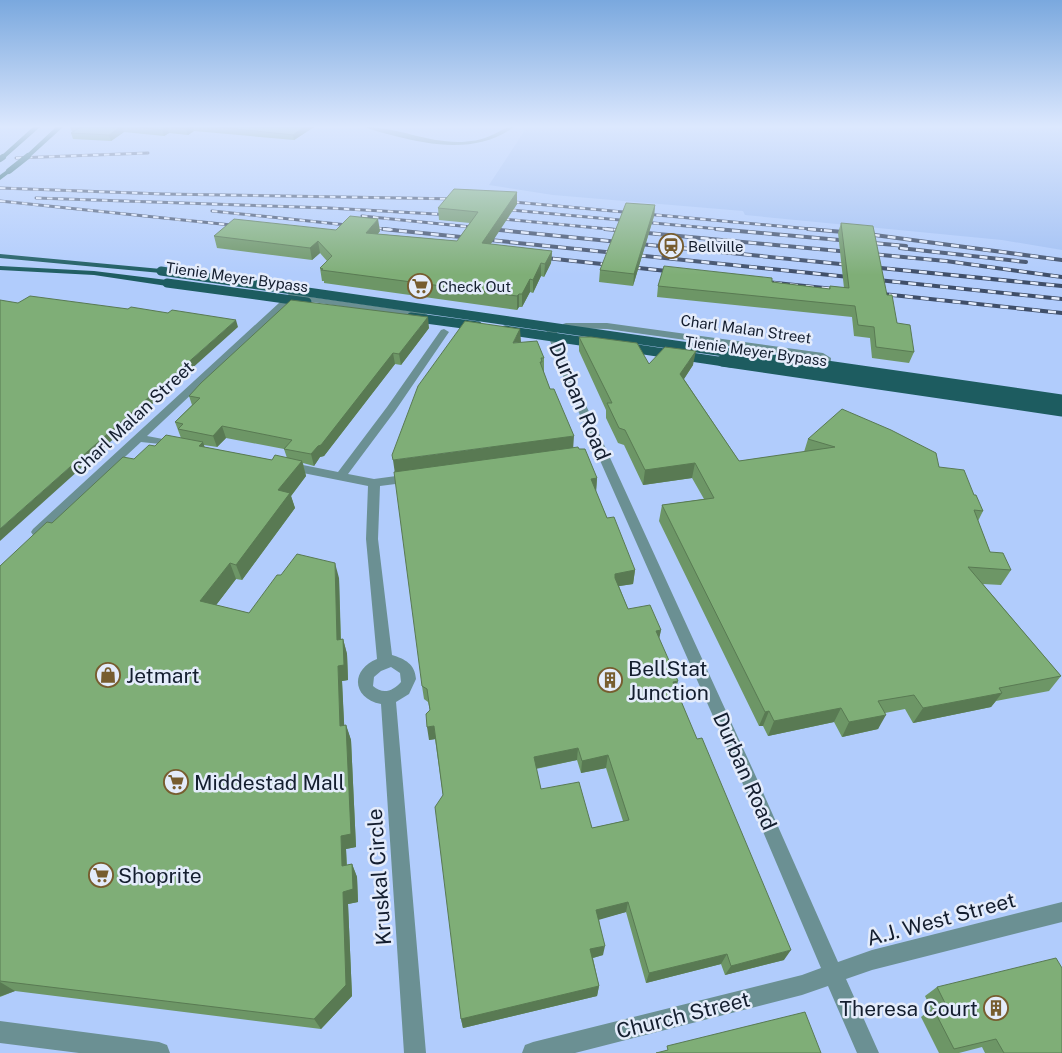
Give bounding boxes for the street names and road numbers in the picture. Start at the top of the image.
street label: Tienie Meyer Bypass [165,259,309,295]
street label: Charl Malan Street [680,311,813,347]
street label: Tienie Meyer Bypass [684,333,828,369]
street label: Durban Road [544,338,616,464]
street label: Charl Malan Street [68,356,198,480]
street label: Durban Road [708,708,782,834]
street label: Kruskal Circle [362,808,396,946]
street label: A.J. West Street [864,887,1018,951]
street label: Church Street [614,986,752,1044]

